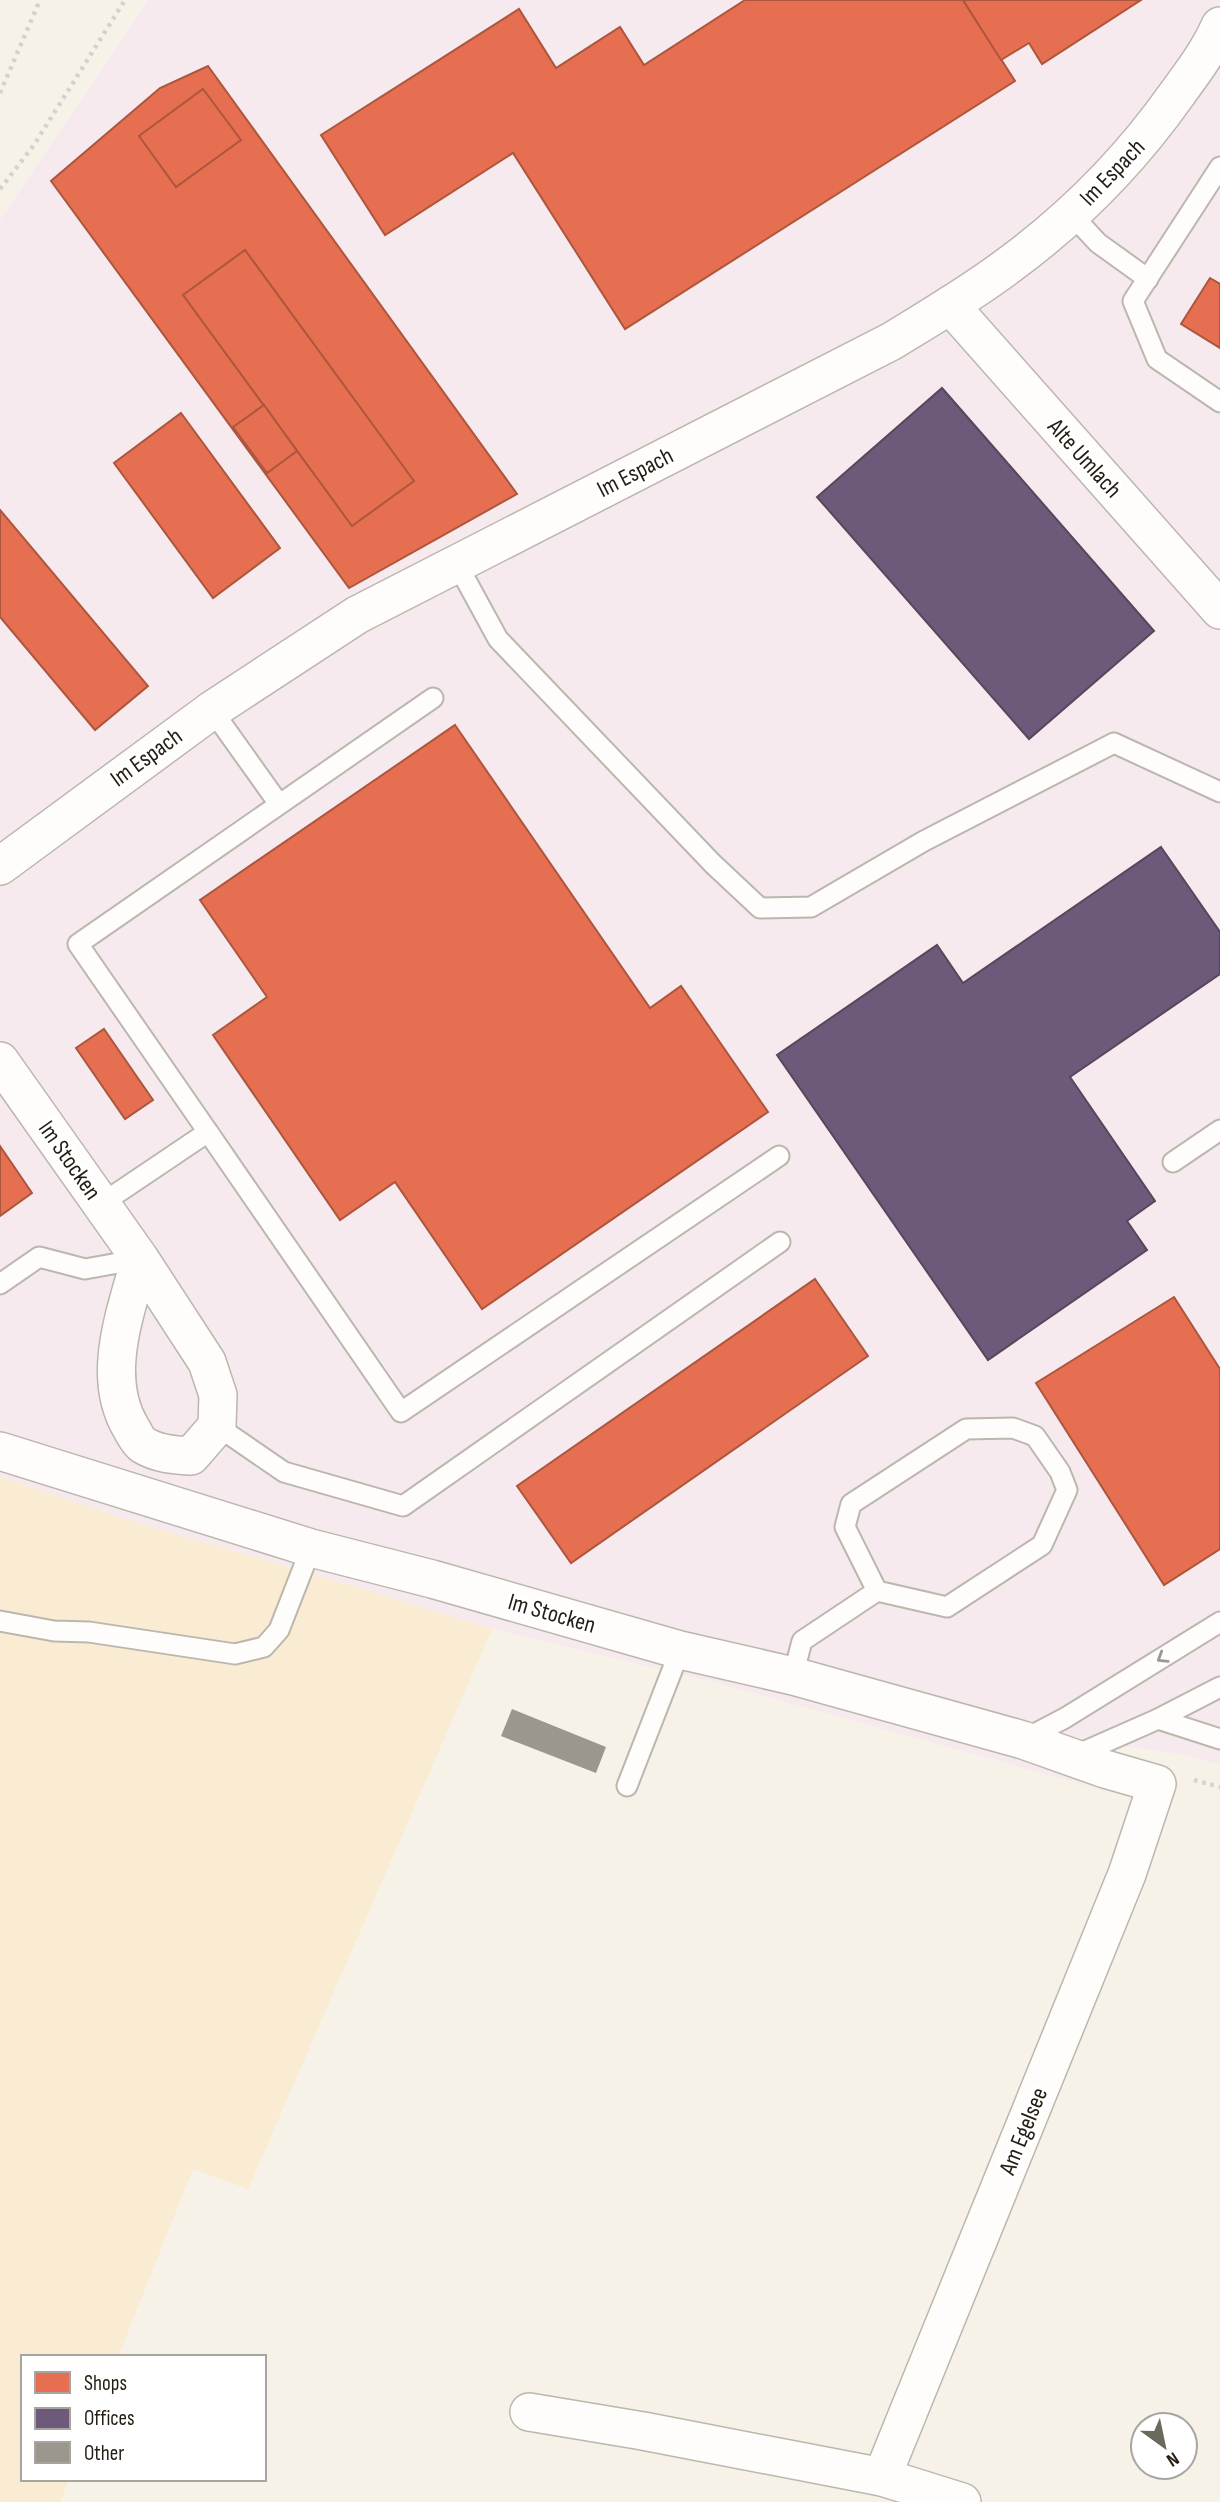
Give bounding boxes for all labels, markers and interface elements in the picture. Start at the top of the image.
street label: Im Espach [1074,133,1151,212]
street label: Alte Umlach [1041,412,1128,504]
street label: Im Espach [592,441,678,504]
street label: Im Espach [105,722,188,793]
street label: Im Stocken [32,1115,107,1205]
street label: Im Stocken [505,1587,599,1640]
one-way arrow [1157,1650,1170,1663]
street label: Am Egelsee [993,2083,1054,2180]
legend [21,2355,266,2481]
text: Shops [84,2371,127,2396]
text: Offices [84,2406,135,2431]
north arrow [1129,2411,1199,2481]
text: Other [84,2441,124,2466]
text: N [1162,2447,1183,2471]

